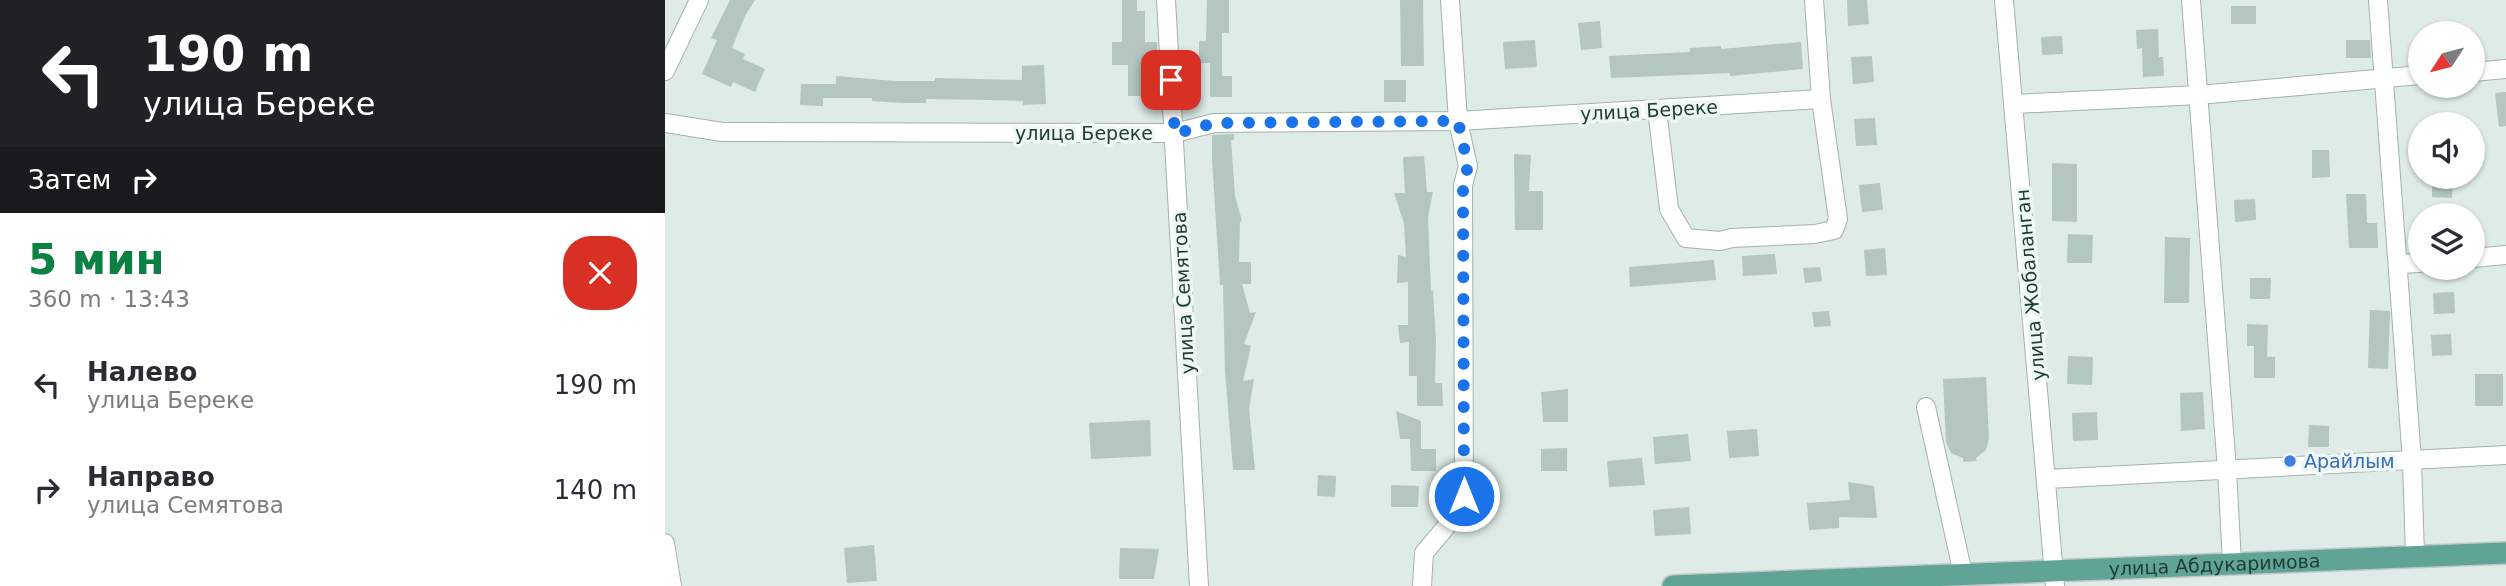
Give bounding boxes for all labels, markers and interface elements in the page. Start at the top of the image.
north arrow [2408,21,2485,98]
map controls [2408,21,2485,280]
text: 190 m [143,26,313,83]
icon: left [28,28,119,119]
pin [1141,50,1201,110]
icon: arrive [1152,61,1190,99]
text: улица Береке [143,85,375,123]
street label: улица Береке [1580,95,1718,125]
button: sound [2408,112,2485,189]
street label: улица Береке [1015,122,1153,144]
icon: right [125,161,163,199]
text: Затем [28,165,111,195]
street label: улица Жобаланган [2011,188,2049,382]
button: layers [2408,203,2485,280]
street label: улица Семятова [1168,211,1198,375]
text: 5 мин [28,235,165,284]
button: close [563,236,637,310]
text: 360 m · 13:43 [28,286,190,312]
text: Налево [87,357,197,387]
icon: left [28,366,66,404]
text: 190 m [554,370,637,400]
text: улица Береке [87,387,254,413]
place label: Арайлым [2304,450,2395,472]
marker: Арайлым [2282,453,2298,469]
position arrow [1427,459,1501,533]
text: Направо [87,462,215,492]
icon: right [28,471,66,509]
text: 140 m [554,475,637,505]
text: улица Семятова [87,492,284,518]
street label: улица Абдукаримова [2108,549,2321,580]

